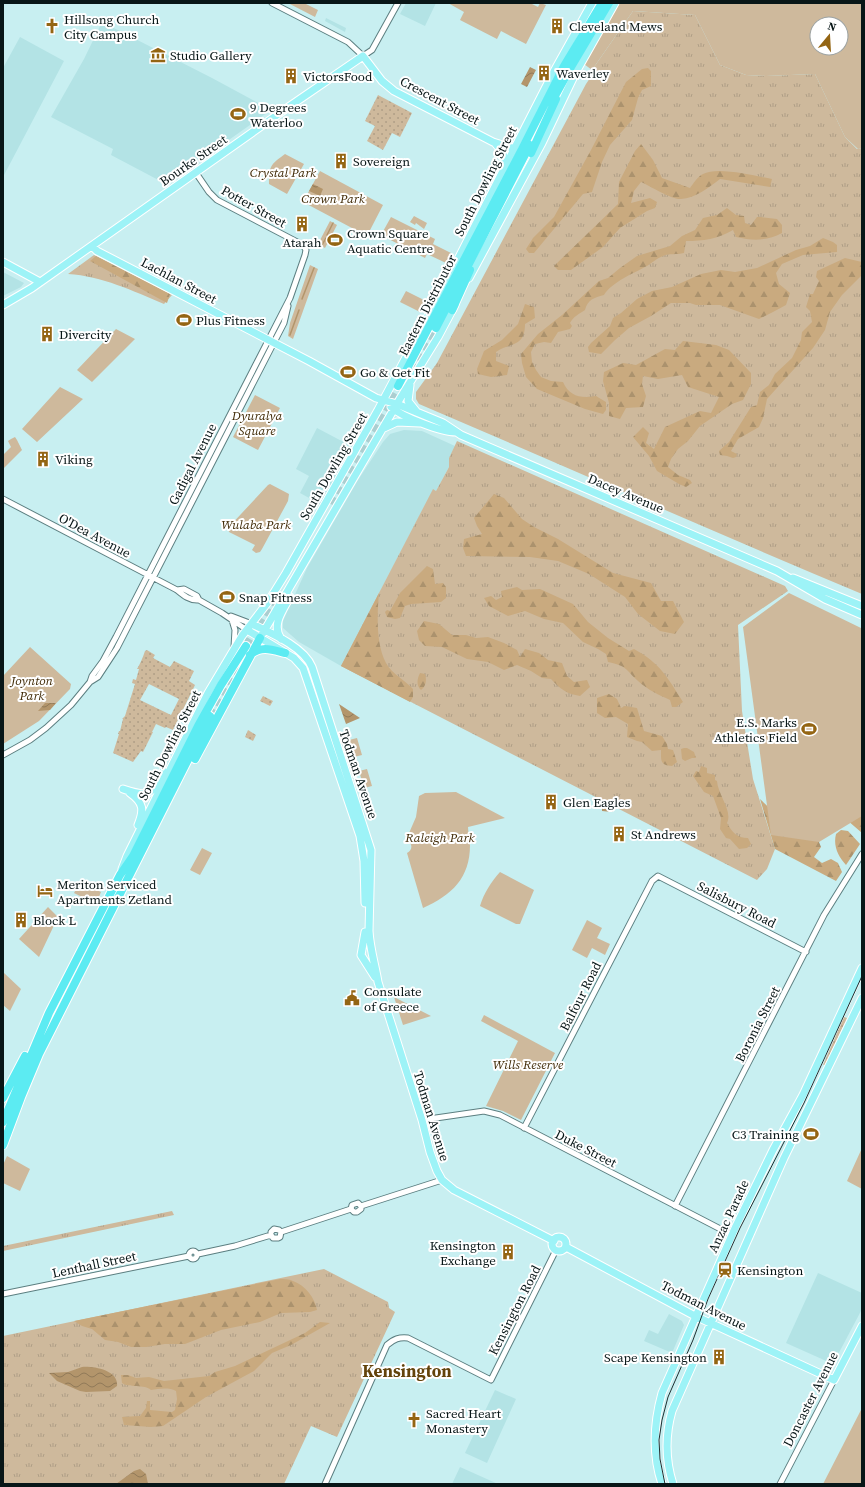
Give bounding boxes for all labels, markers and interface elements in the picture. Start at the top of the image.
place label: Hillsong Church City Campus [64,11,159,43]
north arrow [809,16,849,56]
church icon: Hillsong Church City Campus [43,17,61,35]
building icon: Cleveland Mews [548,17,566,35]
place label: Cleveland Mews [569,18,663,35]
text: N [826,19,838,35]
museum icon: Studio Gallery [149,46,167,64]
place label: Studio Gallery [170,47,252,64]
building icon: Waverley [535,64,553,82]
place label: Waverley [556,65,610,82]
building icon: VictorsFood [282,67,300,85]
place label: VictorsFood [303,68,373,85]
street label: Crescent Street [397,72,483,129]
place label: 9 Degrees Waterloo [250,99,307,131]
sports icon: 9 Degrees Waterloo [229,105,247,123]
street label: South Dowling Street [450,123,521,239]
street label: Bourke Street [156,131,231,190]
building icon: Sovereign [332,152,350,170]
place label: Sovereign [353,153,410,170]
park label: Crystal Park [250,164,317,181]
street label: Potter Street [218,182,290,232]
park label: Crown Park [301,190,366,207]
building icon: Atarah [293,215,311,233]
place label: Crown Square Aquatic Centre [347,225,434,257]
sports icon: Crown Square Aquatic Centre [326,231,344,249]
place label: Atarah [283,234,322,251]
street label: Eastern Distributor [395,251,461,359]
street label: Lachlan Street [138,253,220,308]
sports icon: Plus Fitness [175,311,193,329]
place label: Plus Fitness [196,312,265,329]
building icon: Divercity [38,325,56,343]
place label: Divercity [59,326,112,343]
sports icon: Go & Get Fit [339,363,357,381]
place label: Go & Get Fit [360,364,430,381]
park label: Dyuralya Square [231,407,282,439]
street label: South Dowling Street [296,409,372,523]
street label: Gadigal Avenue [165,420,220,508]
building icon: Viking [34,450,52,468]
place label: Viking [55,451,93,468]
street label: Dacey Avenue [585,470,667,517]
street label: O'Dea Avenue [56,509,134,562]
park label: Wulaba Park [221,516,292,533]
sports icon: Snap Fitness [218,588,236,606]
place label: Snap Fitness [239,589,312,606]
park label: Joynton Park [9,672,54,704]
street label: South Dowling Street [134,687,205,803]
place label: E.S. Marks Athletics Field [714,714,798,746]
sports icon: E.S. Marks Athletics Field [800,720,818,738]
street label: Todman Avenue [335,727,382,821]
building icon: Glen Eagles [542,793,560,811]
place label: Glen Eagles [563,794,631,811]
building icon: St Andrews [610,825,628,843]
place label: St Andrews [631,826,696,843]
park label: Raleigh Park [404,829,476,846]
place label: Meriton Serviced Apartments Zetland [57,876,173,908]
street label: Salisbury Road [694,877,780,932]
hotel icon: Meriton Serviced Apartments Zetland [36,882,54,900]
building icon: Block L [12,911,30,929]
place label: Block L [33,912,76,929]
street label: Balfour Road [556,958,605,1034]
place label: Consulate of Greece [364,983,422,1015]
street label: Boronia Street [731,983,784,1065]
public building icon: Consulate of Greece [343,989,361,1007]
park label: Wills Reserve [493,1056,564,1073]
street label: Todman Avenue [410,1069,453,1164]
sports icon: C3 Training [802,1125,820,1143]
street label: Duke Street [552,1126,620,1172]
place label: C3 Training [732,1126,799,1143]
street label: Anzac Parade [704,1177,753,1255]
place label: Kensington Exchange [430,1237,496,1269]
building icon: Kensington Exchange [499,1243,517,1261]
street label: Lenthall Street [51,1247,138,1282]
station icon: Kensington [716,1261,734,1279]
street label: Kensington Road [484,1262,545,1358]
place label: Kensington [737,1262,803,1279]
street label: Todman Avenue [658,1277,750,1334]
building icon: Scape Kensington [710,1348,728,1366]
street label: Doncaster Avenue [779,1348,842,1450]
place label: Scape Kensington [604,1349,707,1366]
district label: Kensington [362,1359,452,1383]
place label: Sacred Heart Monastery [426,1405,502,1437]
church icon: Sacred Heart Monastery [405,1411,423,1429]

